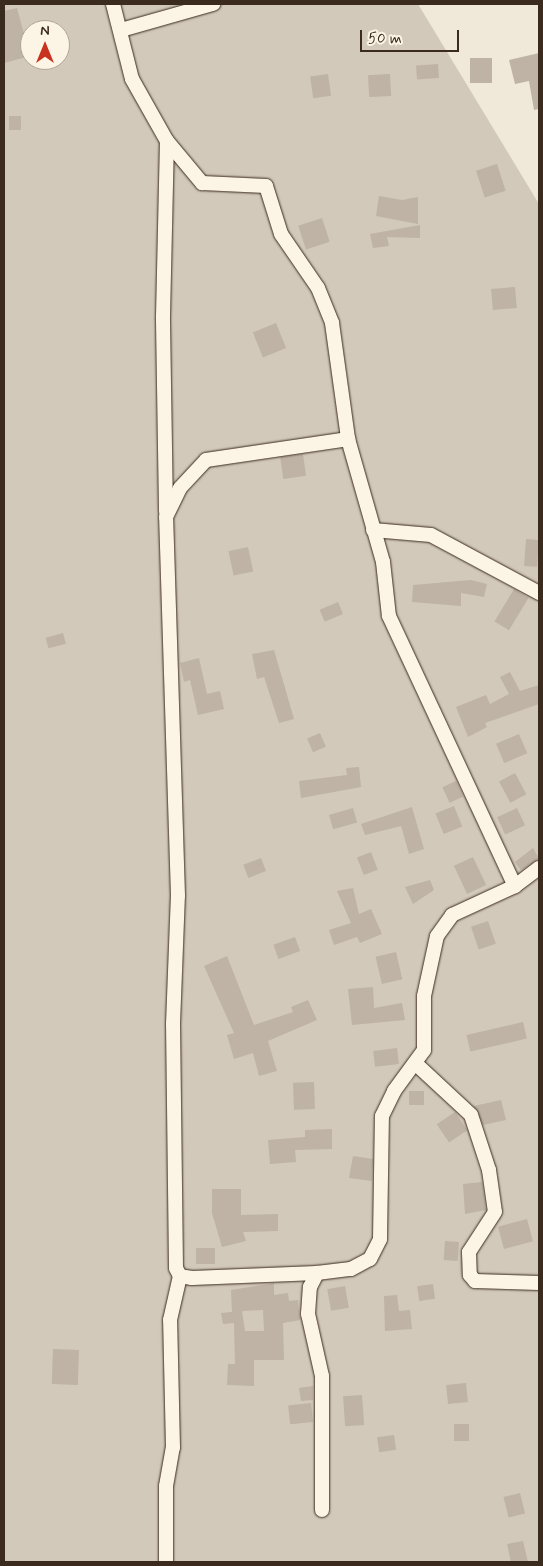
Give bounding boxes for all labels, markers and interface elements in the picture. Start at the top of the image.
north arrow [20,20,70,70]
scale bar [363,20,462,52]
text: N [40,22,50,40]
text: 50 m [368,29,402,49]

